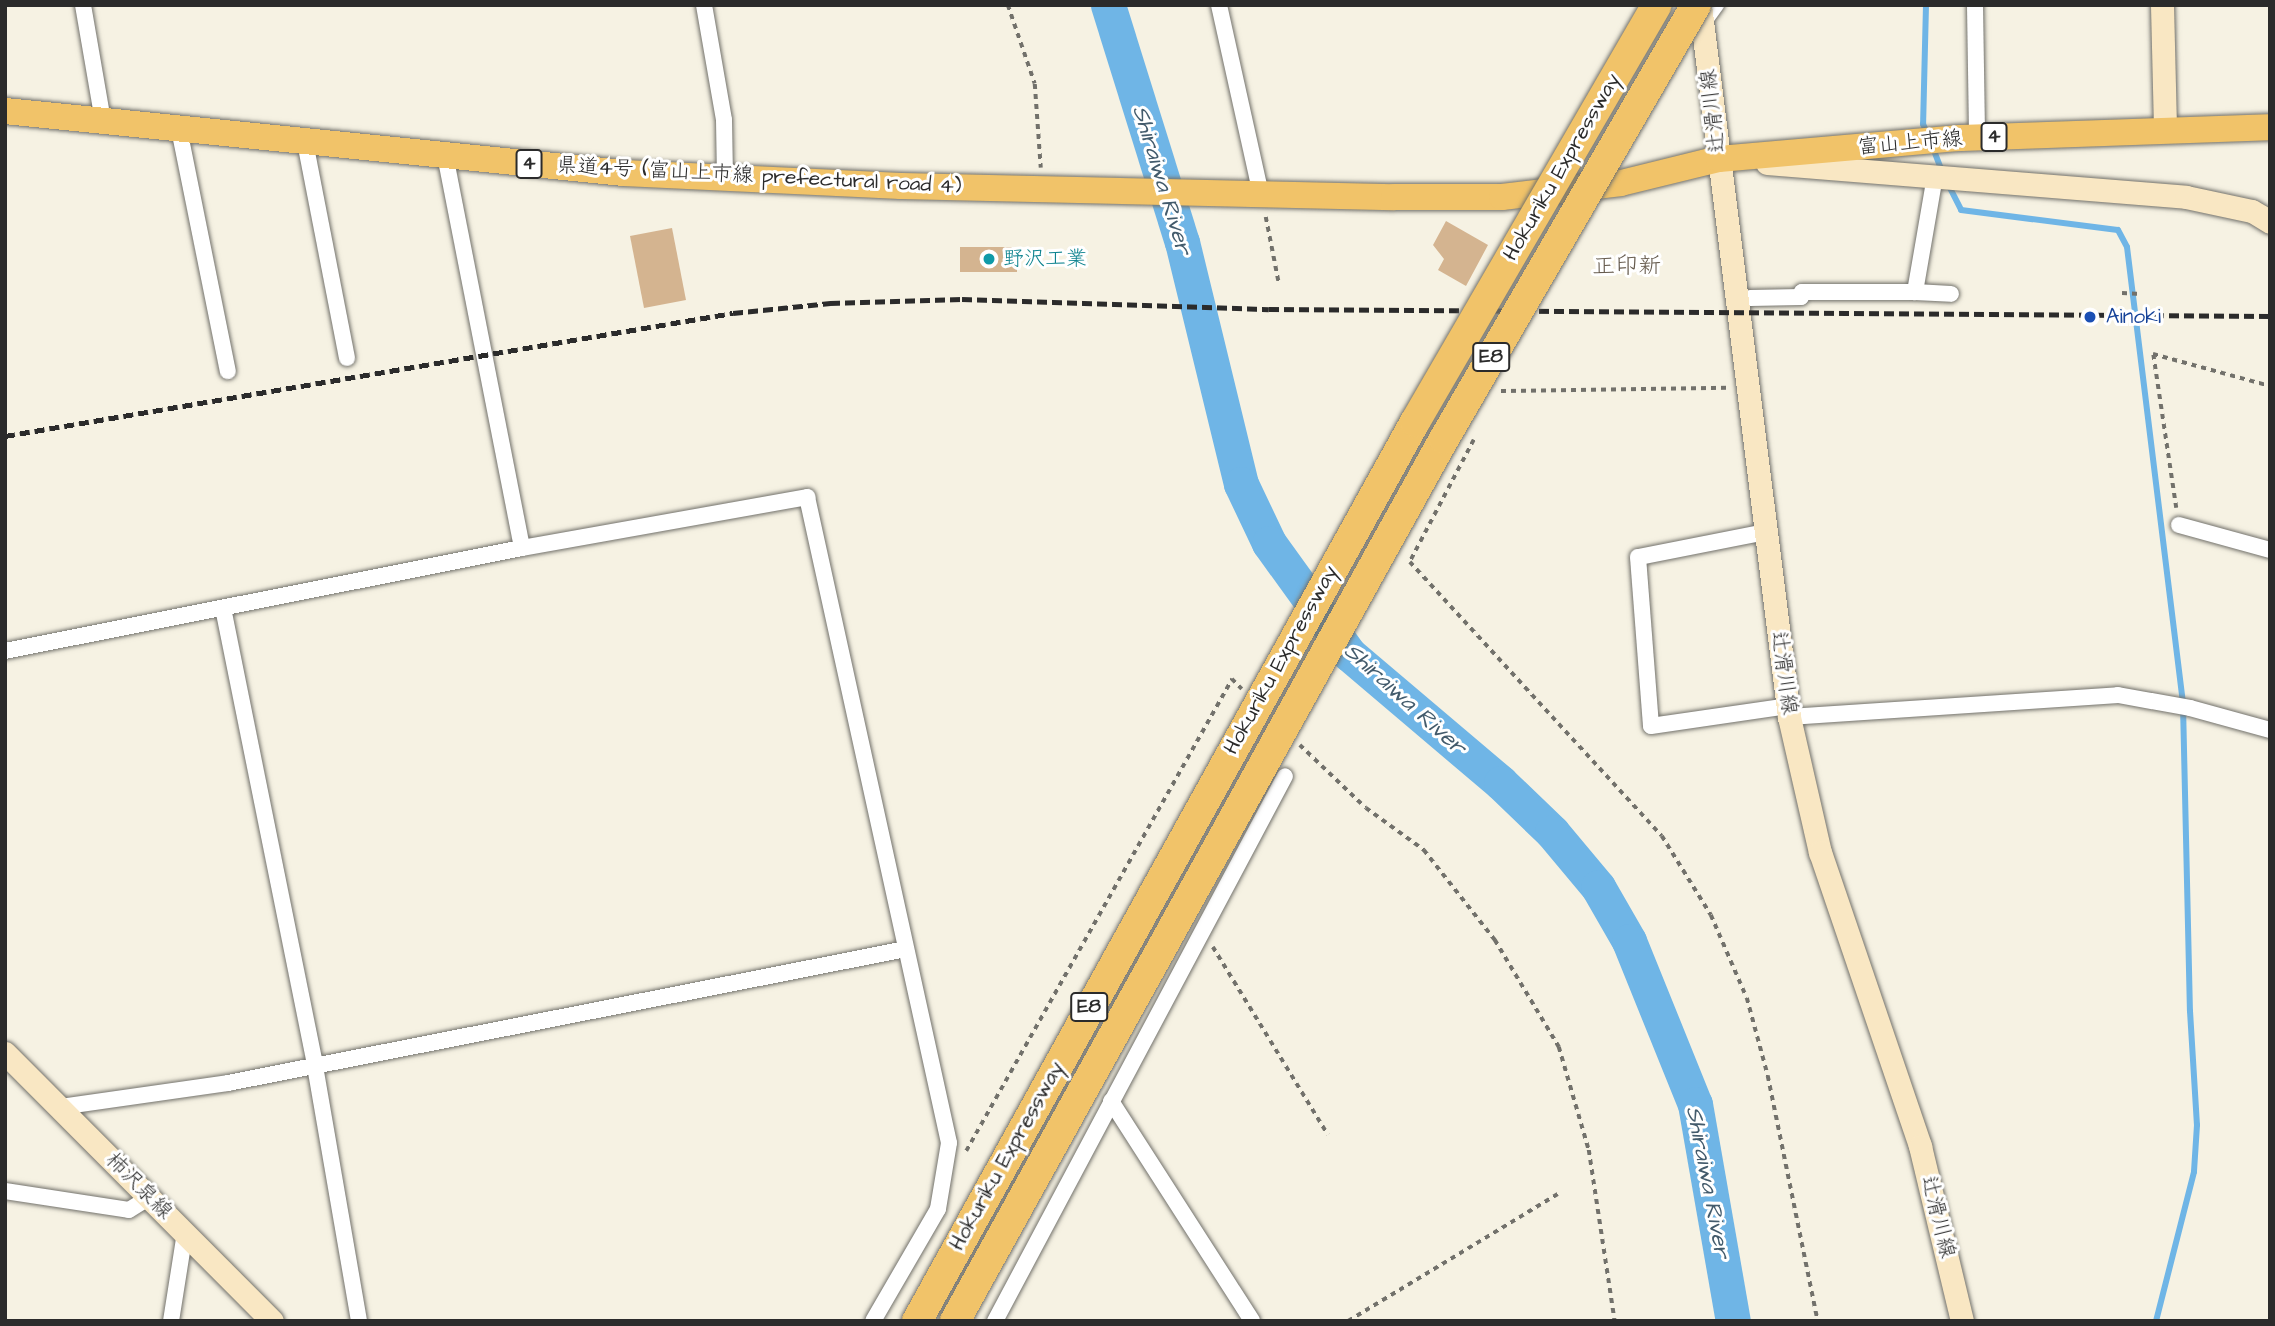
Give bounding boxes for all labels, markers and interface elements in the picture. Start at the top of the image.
street label: 辻滑川線 [1695,68,1731,154]
street label: Hokuriku Expressway [1498,69,1626,265]
water label: Shiraiwa River [1126,102,1198,258]
road number: 4 [1980,122,2008,153]
street label: 富山上市線 [1857,126,1963,160]
road number: 4 [515,148,543,180]
street label: 県道4号 (富山上市線 prefectural road 4) [556,153,962,199]
place label: 野沢工業 [1003,246,1087,272]
marker: 野沢工業 [981,251,997,267]
district label: 正印新 [1593,252,1661,280]
place label: Ainoki [2106,304,2161,330]
marker: Ainoki [2080,307,2100,327]
road number: E8 [1472,342,1510,372]
street label: Hokuriku Expressway [1219,561,1343,759]
street label: 辻滑川線 [1766,630,1802,716]
water label: Shiraiwa River [1339,637,1471,761]
road number: E8 [1070,992,1108,1023]
street label: Hokuriku Expressway [945,1057,1069,1255]
water label: Shiraiwa River [1680,1104,1736,1260]
street label: 柿沢泉線 [100,1147,178,1225]
street label: 辻滑川線 [1916,1173,1960,1261]

